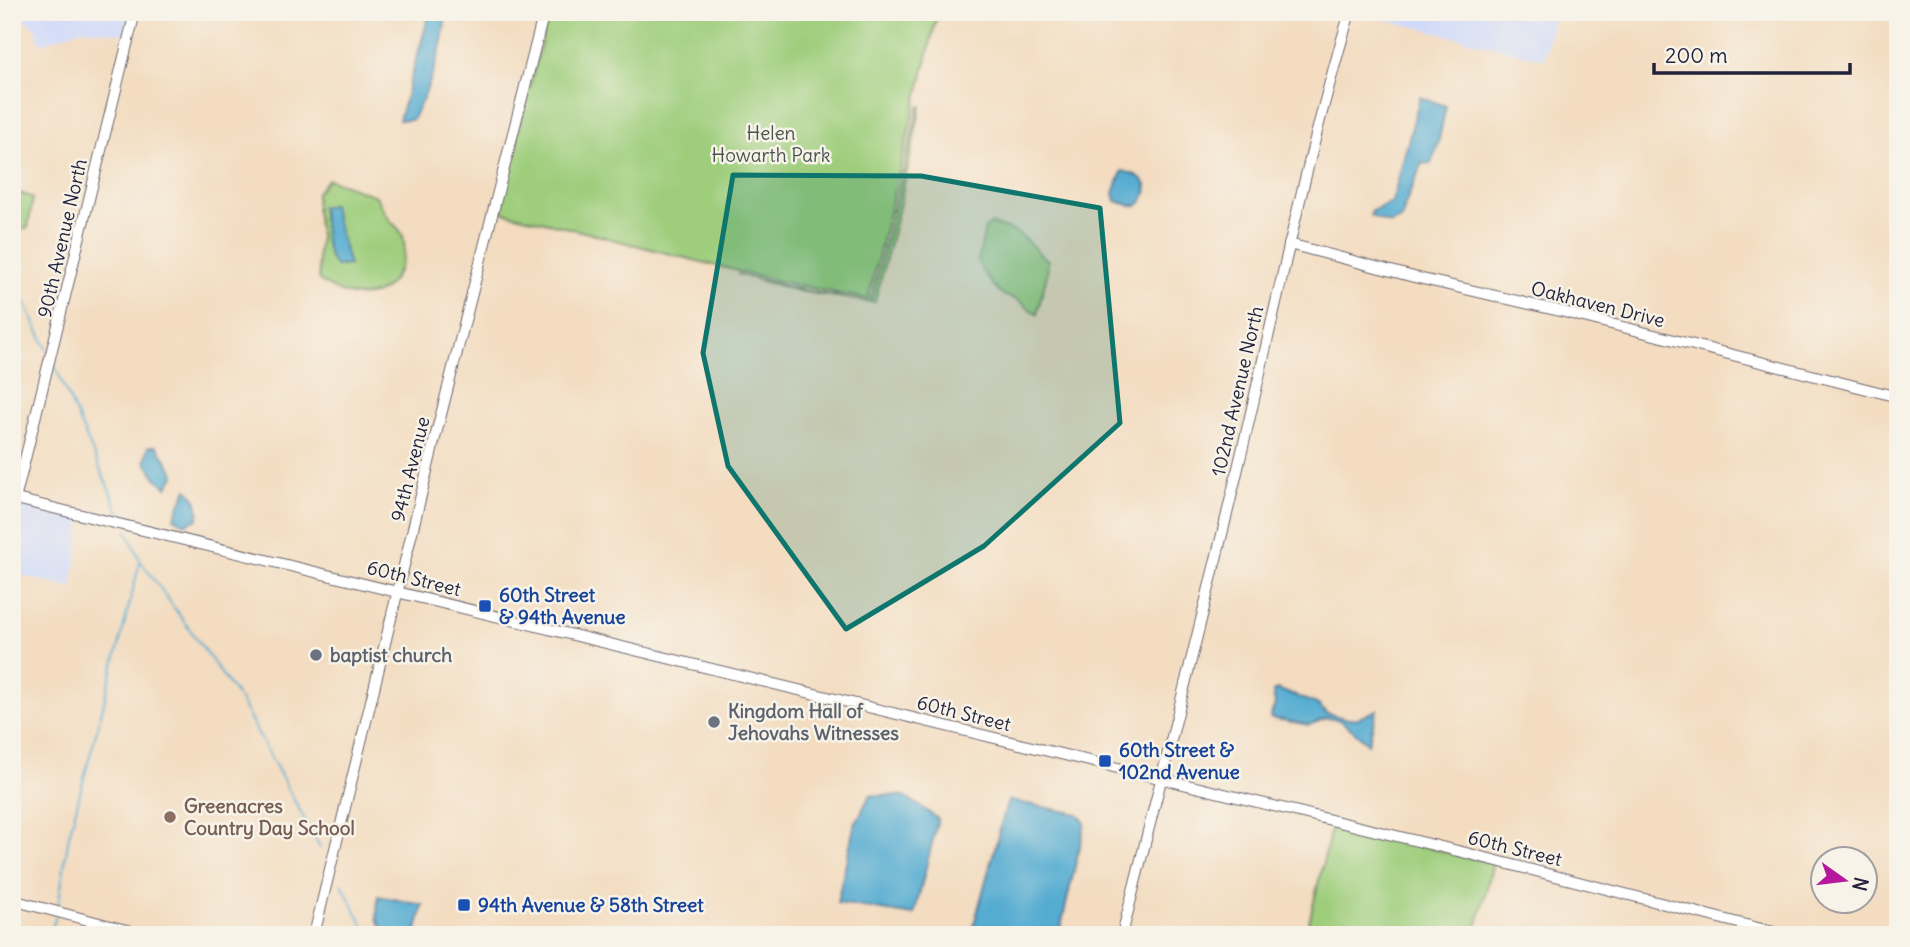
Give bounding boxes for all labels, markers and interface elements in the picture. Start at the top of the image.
scale bar [1654,32,1850,76]
text: 200 m [1665,42,1728,69]
park label: Helen Howarth Park [712,121,831,167]
street label: 90th Avenue North [32,156,92,320]
street label: Oakhaven Drive [1529,276,1667,332]
street label: 102nd Avenue North [1206,303,1268,479]
street label: 94th Avenue [385,414,435,524]
street label: 60th Street [364,555,464,601]
place label: 60th Street & 94th Avenue [499,583,626,629]
marker: 60th Street & 94th Avenue [477,598,493,614]
place label: baptist church [330,643,452,667]
marker: baptist church [308,647,324,663]
street label: 60th Street [914,690,1014,736]
place label: Kingdom Hall of Jehovahs Witnesses [728,699,899,745]
marker: Kingdom Hall of Jehovahs Witnesses [706,714,722,730]
place label: 60th Street & 102nd Avenue [1119,738,1240,784]
marker: 60th Street & 102nd Avenue [1097,753,1113,769]
place label: Greenacres Country Day School [184,794,355,840]
marker: Greenacres Country Day School [162,809,178,825]
street label: 60th Street [1465,825,1565,871]
north arrow [1808,846,1878,916]
text: N [1847,875,1874,893]
place label: 94th Avenue & 58th Street [478,893,704,917]
marker: 94th Avenue & 58th Street [456,897,472,913]

